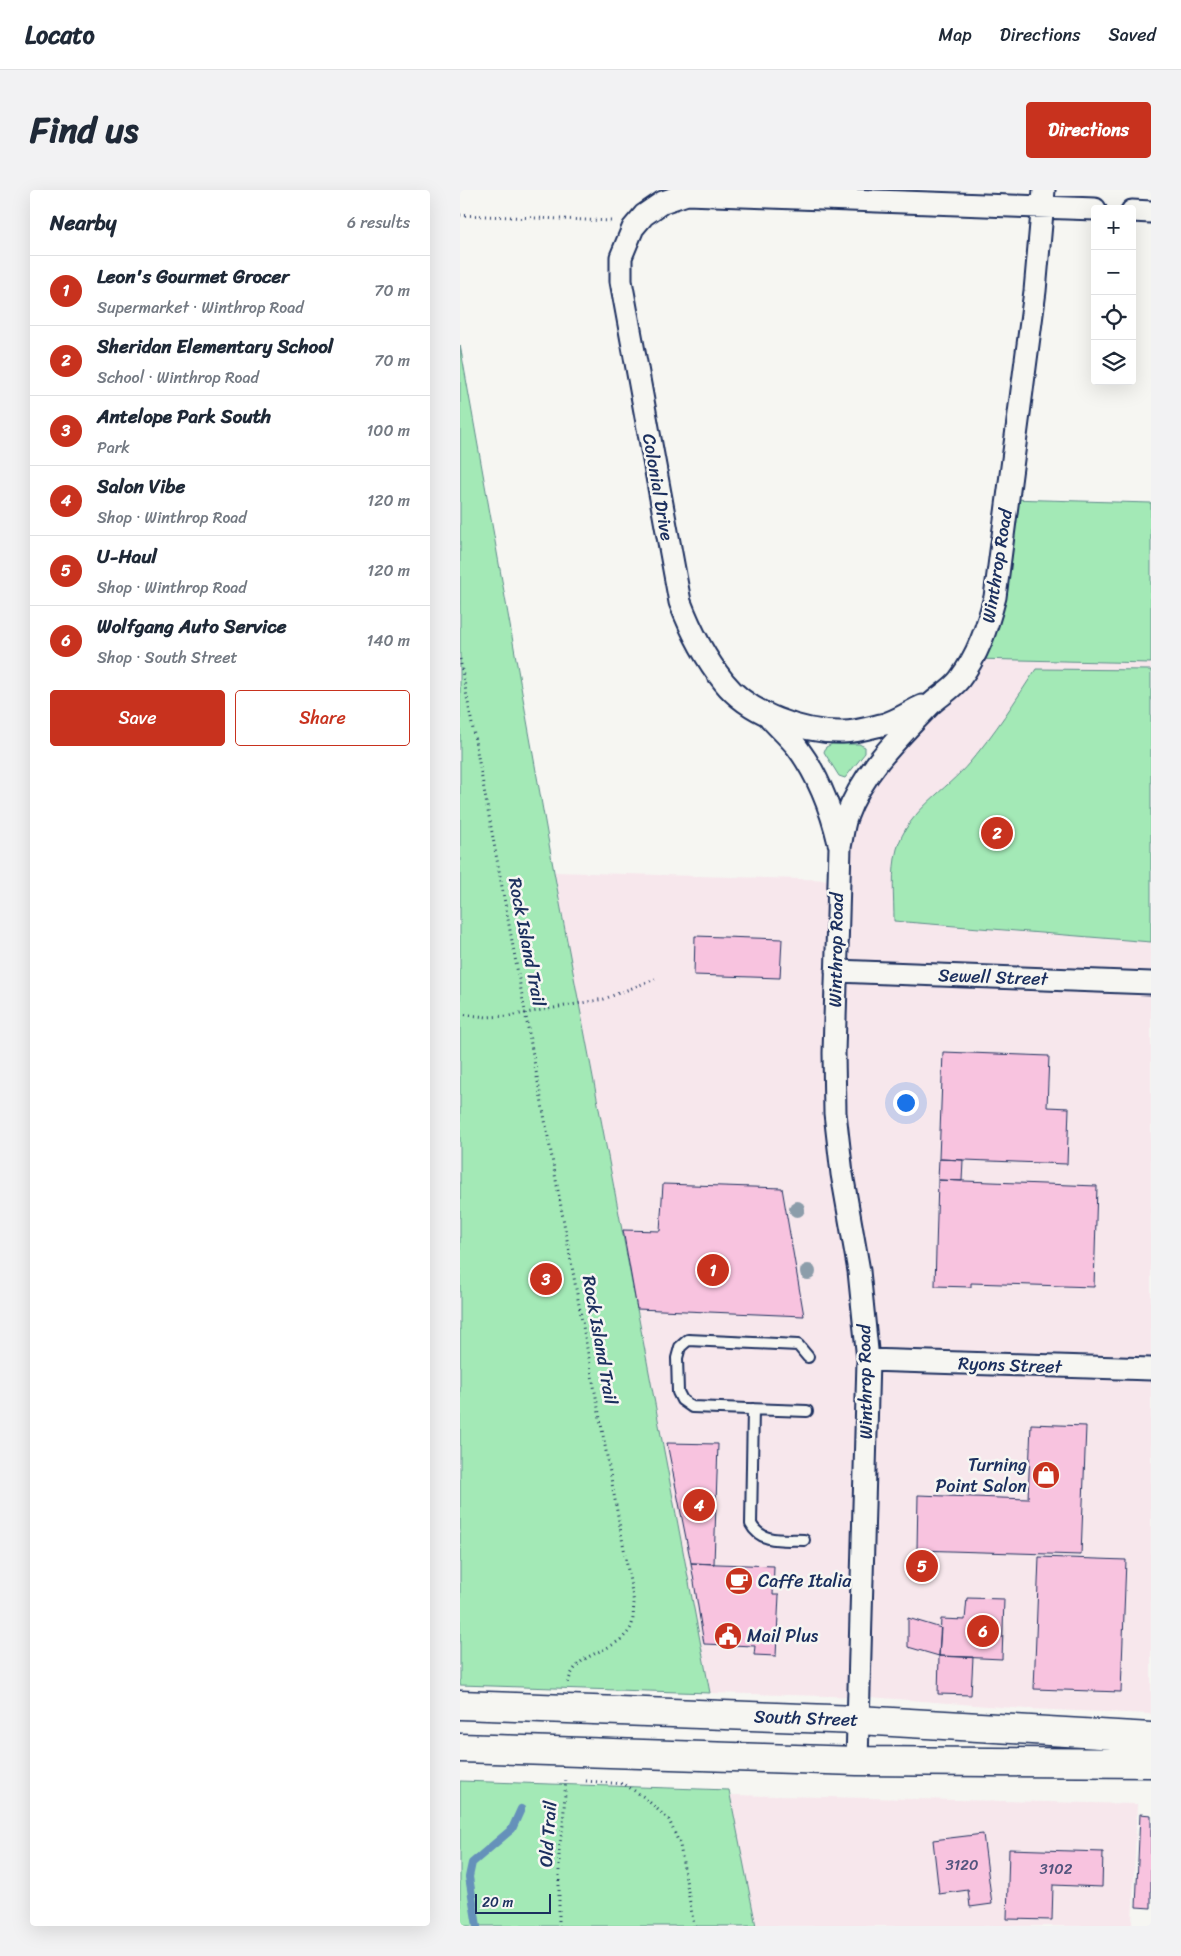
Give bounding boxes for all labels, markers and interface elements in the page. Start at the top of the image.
text: Locato [25,14,95,56]
text: Map [939,19,972,51]
text: Directions [1000,19,1081,51]
text: Saved [1109,19,1156,51]
text: Find us [30,99,138,161]
button: Directions [1026,102,1151,158]
text: Nearby [50,204,116,242]
map controls [1091,205,1136,385]
button: + [1091,205,1136,250]
text: 6 results [347,208,410,237]
button: − [1091,250,1136,295]
text: Leon's Gourmet Grocer [97,260,289,293]
text: 1 [63,276,69,305]
text: 70 m [374,276,410,305]
text: Supermarket · Winthrop Road [97,293,304,322]
button: locate [1091,295,1136,340]
text: Sheridan Elementary School [97,330,333,363]
button: layers [1091,340,1136,385]
text: 2 [61,346,71,375]
text: 70 m [374,346,410,375]
text: School · Winthrop Road [97,363,259,392]
text: Antelope Park South [97,400,271,433]
text: 3 [62,416,70,445]
text: 100 m [366,416,410,445]
street label: Colonial Drive [633,431,683,543]
text: Park [97,433,130,462]
text: Salon Vibe [97,470,185,503]
text: 4 [61,486,71,515]
text: 120 m [367,486,410,515]
text: Shop · Winthrop Road [97,503,247,532]
street label: Winthrop Road [972,505,1022,625]
text: U-Haul [97,540,157,573]
text: 5 [61,556,71,585]
text: 120 m [367,556,410,585]
text: Shop · Winthrop Road [97,573,247,602]
text: Wolfgang Auto Service [97,610,287,643]
text: 6 [61,626,71,655]
text: 140 m [367,626,410,655]
text: Shop · South Street [97,643,237,672]
button: Save [50,690,225,746]
button: Share [235,690,410,746]
pin: 2 [981,814,1013,852]
street label: Rock Island Trail [499,875,555,1010]
street label: Winthrop Road [819,891,853,1008]
street label: Sewell Street [938,959,1049,995]
your location [893,1090,919,1116]
pin: 1 [697,1251,729,1289]
pin: 3 [530,1260,562,1298]
street label: Rock Island Trail [573,1273,627,1408]
street label: Winthrop Road [848,1323,882,1440]
street label: Ryons Street [958,1347,1063,1383]
place label: Turning Point Salon [935,1449,1027,1502]
shop icon: Turning Point Salon [1031,1460,1061,1490]
pin: 4 [683,1486,715,1524]
pin: 5 [906,1547,938,1585]
place label: Caffe Italia [758,1565,852,1597]
cafe icon: Caffe Italia [724,1566,754,1596]
pin: 6 [967,1612,999,1650]
place label: Mail Plus [747,1620,819,1652]
public building icon: Mail Plus [713,1621,743,1651]
street label: South Street [753,1700,859,1736]
street label: Old Trail [530,1799,566,1868]
house number: 3120 [946,1852,978,1878]
house number: 3102 [1040,1856,1073,1882]
text: 20 m [482,1890,513,1915]
scale bar [475,1891,551,1914]

